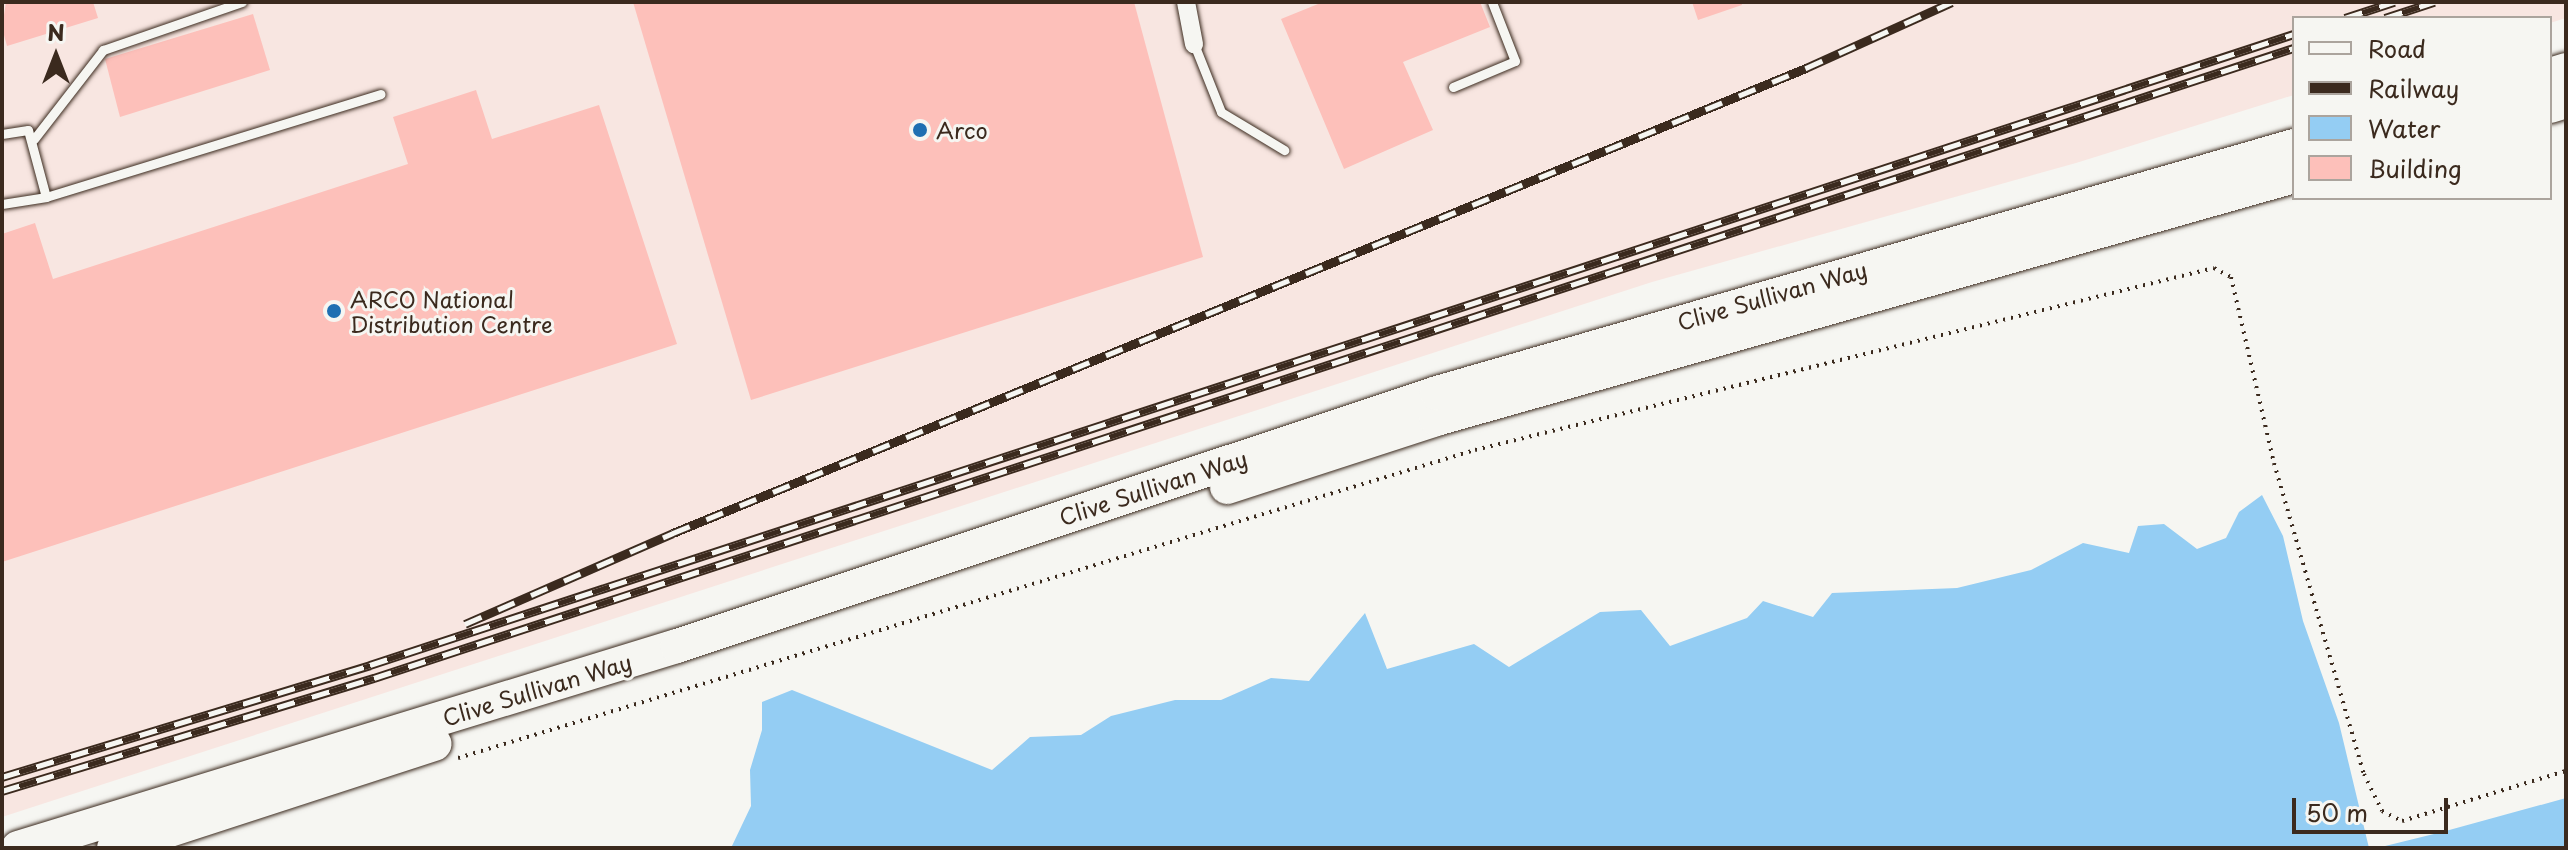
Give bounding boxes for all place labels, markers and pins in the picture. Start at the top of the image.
place label: Arco [936,117,988,143]
marker: Arco [911,121,929,139]
place label: ARCO National Distribution Centre [350,285,553,336]
marker: ARCO National Distribution Centre [325,302,343,320]

